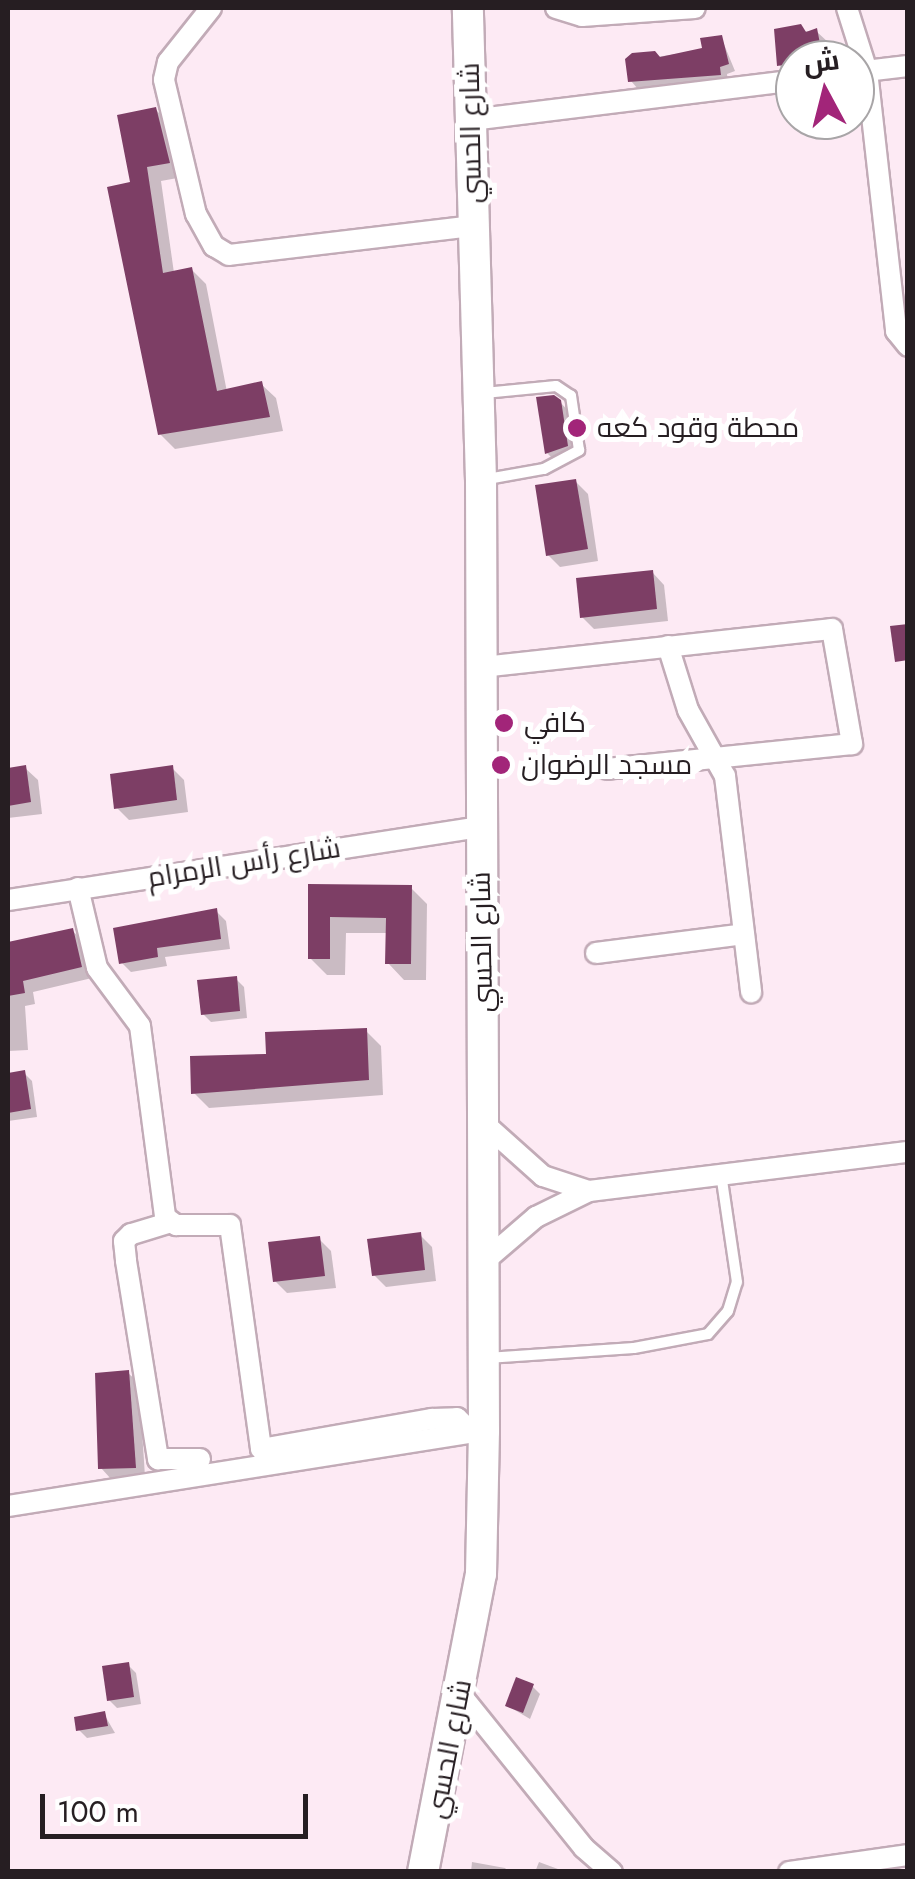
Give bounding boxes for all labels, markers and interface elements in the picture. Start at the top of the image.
text: ش [801,39,842,84]
north arrow [775,40,875,140]
street label: شارع الحسي [453,62,489,204]
place label: محطة وقود كعه [597,411,799,445]
marker: محطة وقود كعه [566,417,588,439]
place label: كافي [524,706,586,740]
marker: كافي [493,712,515,734]
place label: مسجد الرضوان [521,748,692,782]
marker: مسجد الرضوان [490,754,512,776]
street label: شارع رأس الرمرام [145,831,343,895]
street label: شارع الحسي [464,871,500,1013]
street label: شارع الحسي [419,1677,479,1821]
scale bar [45,1774,312,1836]
text: 100 m [57,1790,139,1833]

